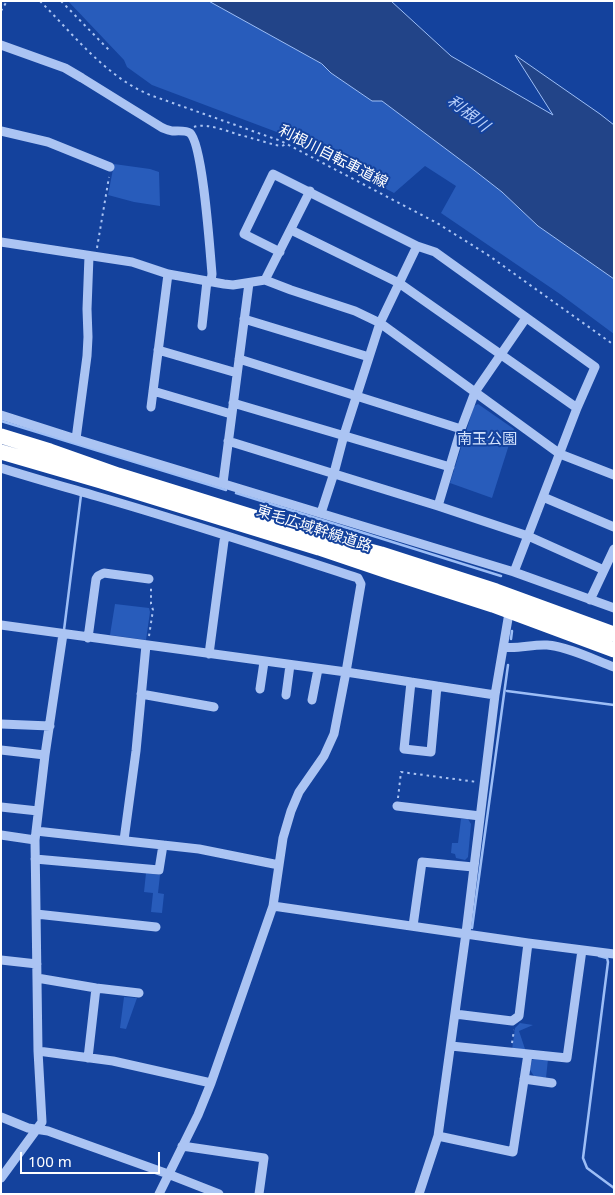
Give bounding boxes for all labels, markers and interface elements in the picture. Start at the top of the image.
water label: 利根川 [443,92,493,136]
street label: 利根川自転車道線 [275,122,391,192]
park label: 南玉公園 [457,431,517,449]
street label: 東毛広域幹線道路 [254,502,374,556]
scale bar [22,1142,162,1174]
text: 100 m [28,1151,72,1171]

